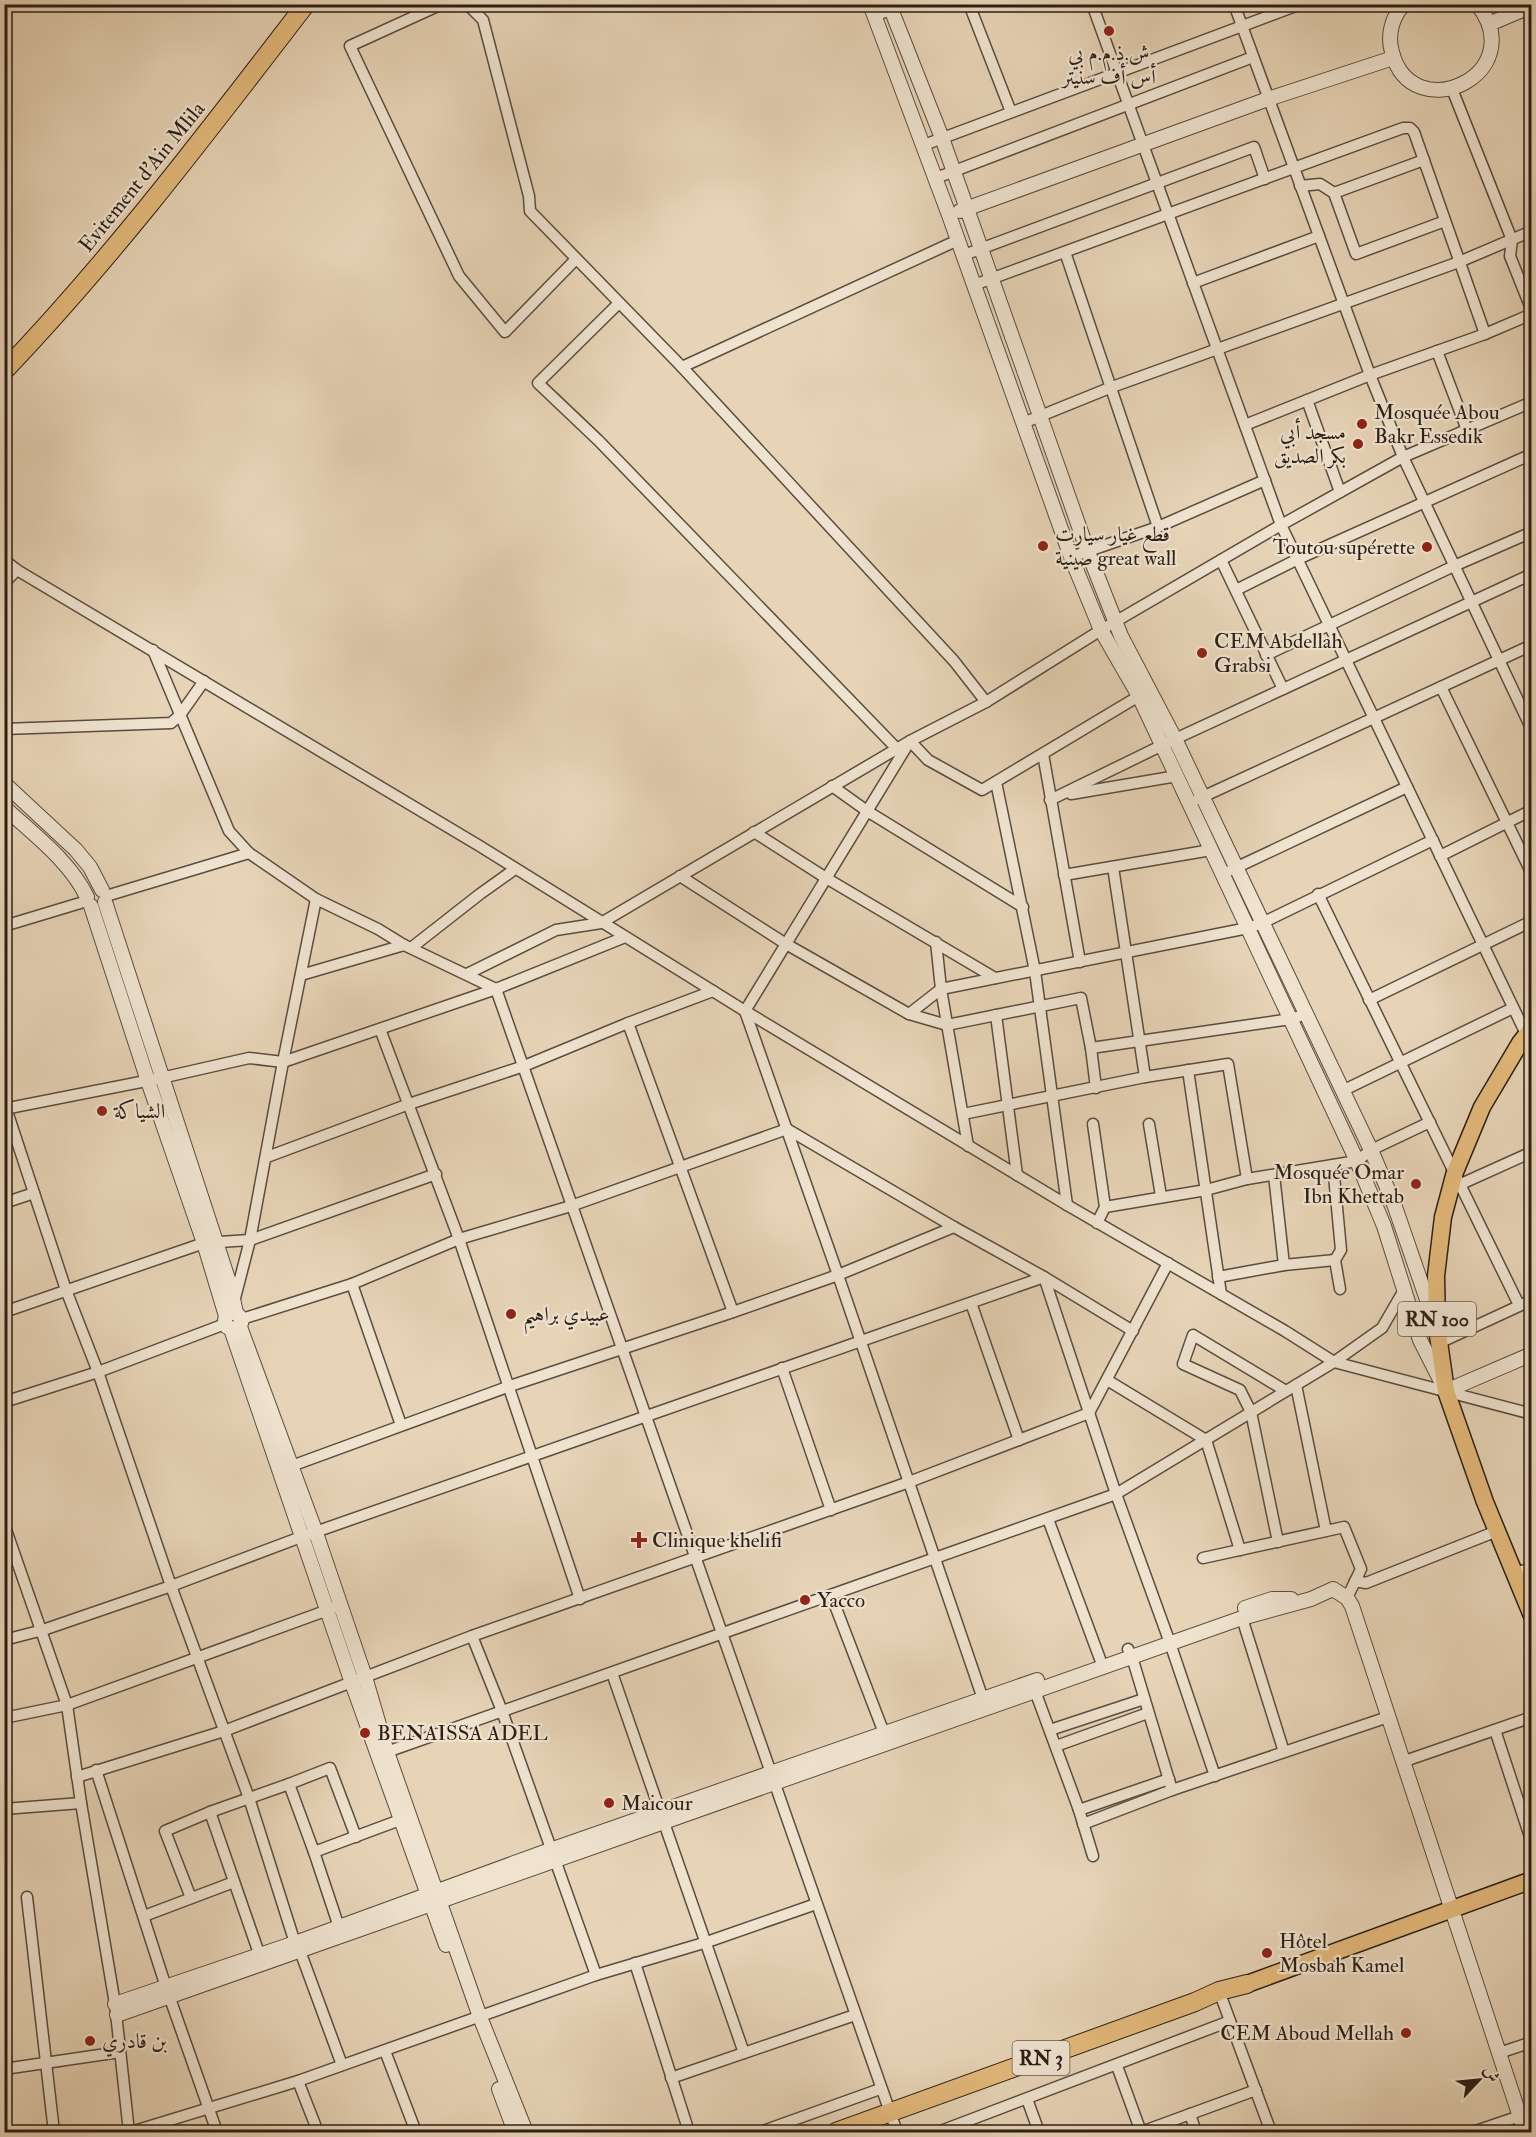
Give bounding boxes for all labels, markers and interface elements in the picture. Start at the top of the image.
marker: ش.ذ.م.م بي أس أف سنيتر [1102,24,1116,38]
place label: ش.ذ.م.م بي أس أف سنيتر [1060,40,1156,91]
street label: Evitement d'Ain Mlila [73,96,211,258]
place label: Mosquée Abou Bakr Essedik [1374,399,1500,450]
place label: مسجد أبي بكر الصديق [1274,417,1346,470]
marker: Mosquée Abou Bakr Essedik [1355,417,1369,431]
marker: مسجد أبي بكر الصديق [1351,437,1365,451]
place label: قطع غيار سيارت صينية great wall [1055,521,1177,572]
place label: Toutou supérette [1273,534,1415,561]
marker: قطع غيار سيارت صينية great wall [1036,539,1050,553]
marker: Toutou supérette [1420,540,1434,554]
place label: CEM Abdellah Grabsi [1214,628,1342,679]
marker: CEM Abdellah Grabsi [1195,646,1209,660]
place label: الشياكة [113,1098,165,1125]
marker: الشياكة [95,1104,109,1118]
place label: Mosquée Omar Ibn Khettab [1273,1159,1404,1210]
marker: Mosquée Omar Ibn Khettab [1409,1177,1423,1191]
place label: عبيدي براهيم [523,1301,609,1335]
road number: RN 100 [1398,1302,1476,1336]
marker: عبيدي براهيم [504,1307,518,1321]
place label: Clinique khelifi [652,1527,782,1554]
marker: Clinique khelifi [630,1531,648,1549]
place label: Yacco [817,1587,865,1614]
marker: Yacco [798,1593,812,1607]
place label: BENAISSA ADEL [377,1720,548,1747]
marker: BENAISSA ADEL [358,1726,372,1740]
place label: Maicour [621,1790,693,1817]
marker: Maicour [602,1796,616,1810]
place label: Hôtel Mosbah Kamel [1279,1928,1405,1979]
marker: Hôtel Mosbah Kamel [1260,1946,1274,1960]
place label: CEM Aboud Mellah [1220,2020,1394,2047]
marker: CEM Aboud Mellah [1399,2026,1413,2040]
place label: بن قادري [102,2028,167,2057]
marker: بن قادري [83,2034,97,2048]
road number: RN 3 [1012,2041,1070,2075]
north arrow [1449,2050,1509,2110]
text: ش [1479,2062,1504,2085]

